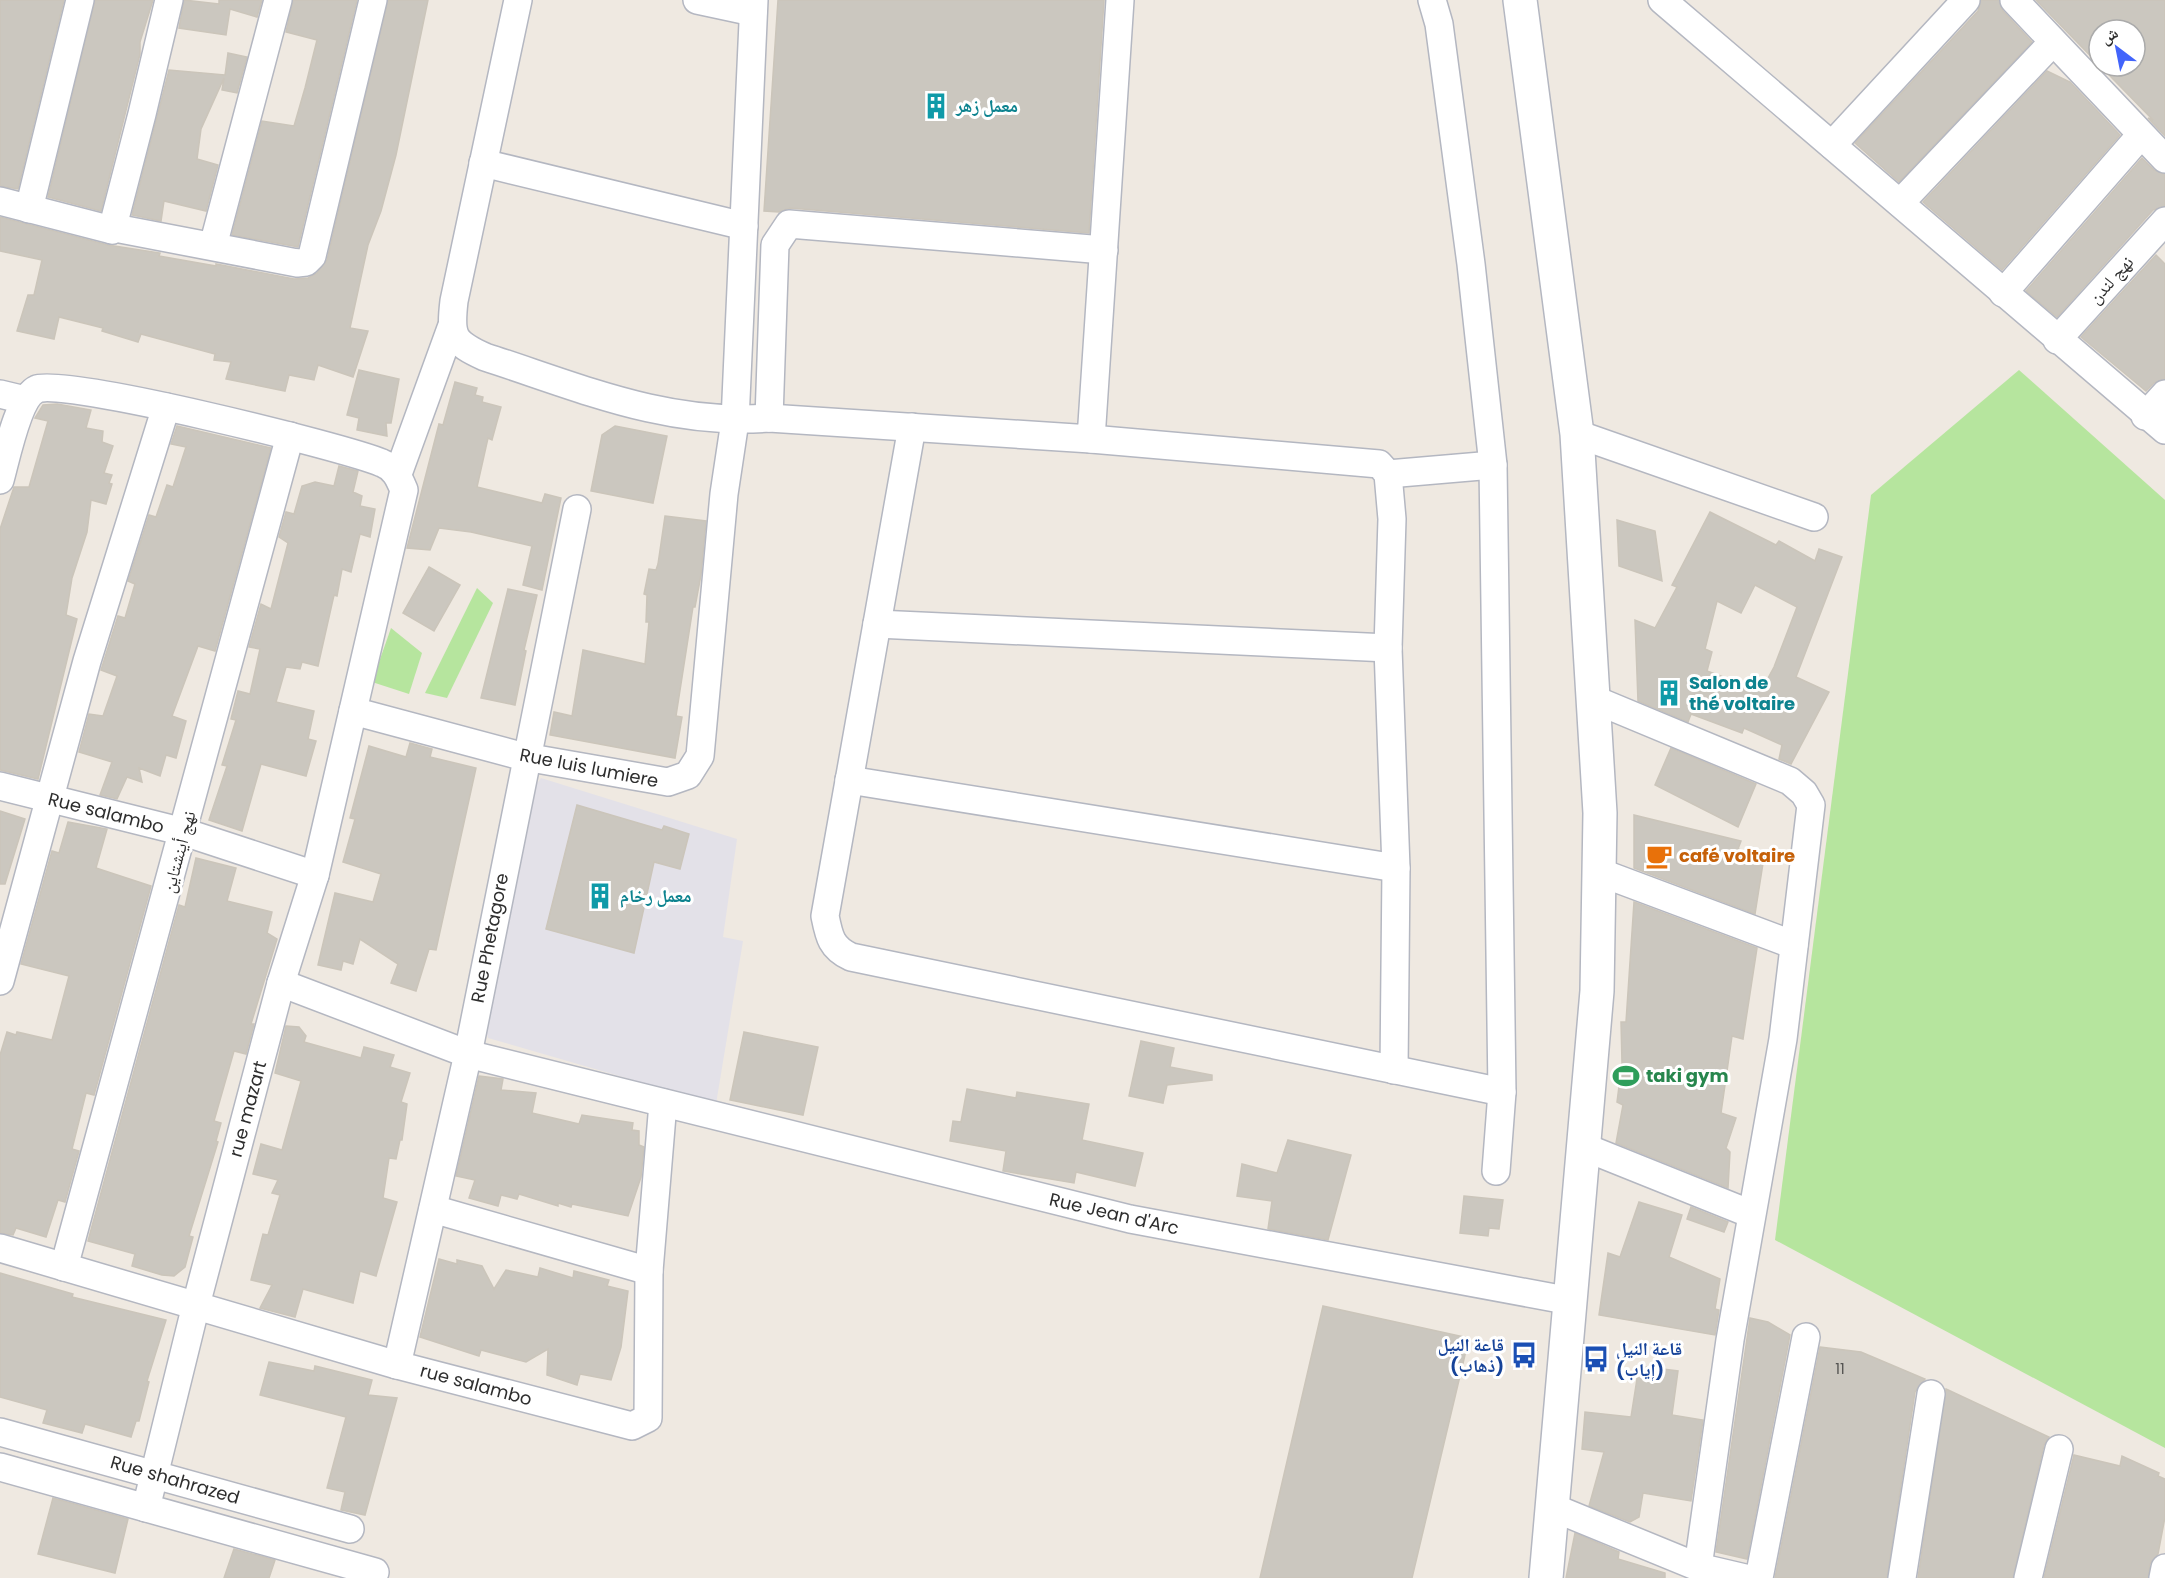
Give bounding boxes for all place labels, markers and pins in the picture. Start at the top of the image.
building icon: معمل زهر [921,91,951,121]
place label: معمل زهر [955,93,1018,118]
place label: Salon de thé voltaire [1689,670,1795,716]
building icon: Salon de thé voltaire [1654,678,1684,708]
cafe icon: café voltaire [1644,841,1674,871]
place label: café voltaire [1679,843,1795,868]
building icon: معمل رخام [585,881,615,911]
place label: معمل رخام [620,883,692,908]
sports icon: taki gym [1611,1061,1641,1091]
place label: taki gym [1646,1063,1728,1088]
place label: قاعة النيل (ذهاب) [1438,1332,1504,1378]
place label: قاعة النيل (إياب) [1616,1336,1682,1382]
bus stop icon: قاعة النيل (ذهاب) [1509,1340,1539,1370]
bus stop icon: قاعة النيل (إياب) [1581,1344,1611,1374]

